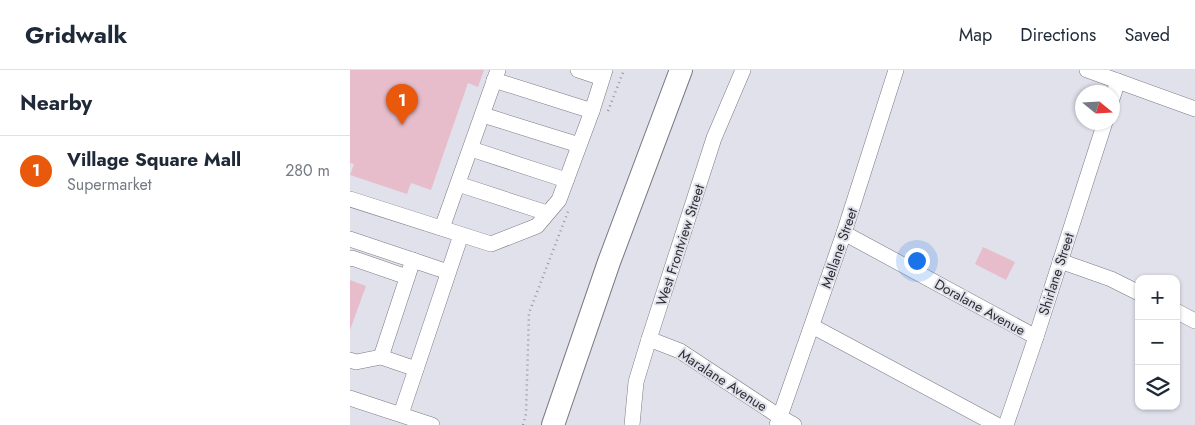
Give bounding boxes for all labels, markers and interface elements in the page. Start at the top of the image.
text: Gridwalk [25,17,127,52]
text: Map [959,22,992,48]
text: Directions [1020,22,1096,48]
text: Saved [1124,22,1170,48]
pin: 1 [386,84,418,125]
north arrow [1075,85,1120,130]
text: Nearby [20,88,92,118]
text: Village Square Mall [67,146,241,173]
text: 1 [32,159,40,182]
text: 280 m [285,159,330,182]
text: Supermarket [67,173,152,196]
street label: West Frontview Street [651,181,709,308]
street label: Mellane Street [816,204,862,291]
street label: Shirlane Street [1033,230,1079,318]
your location [904,248,930,274]
street label: Doralane Avenue [931,274,1029,340]
map controls [1135,275,1180,410]
button: + [1135,275,1180,320]
button: − [1135,320,1180,365]
street label: Maralane Avenue [675,344,771,416]
button: layers [1135,365,1180,410]

